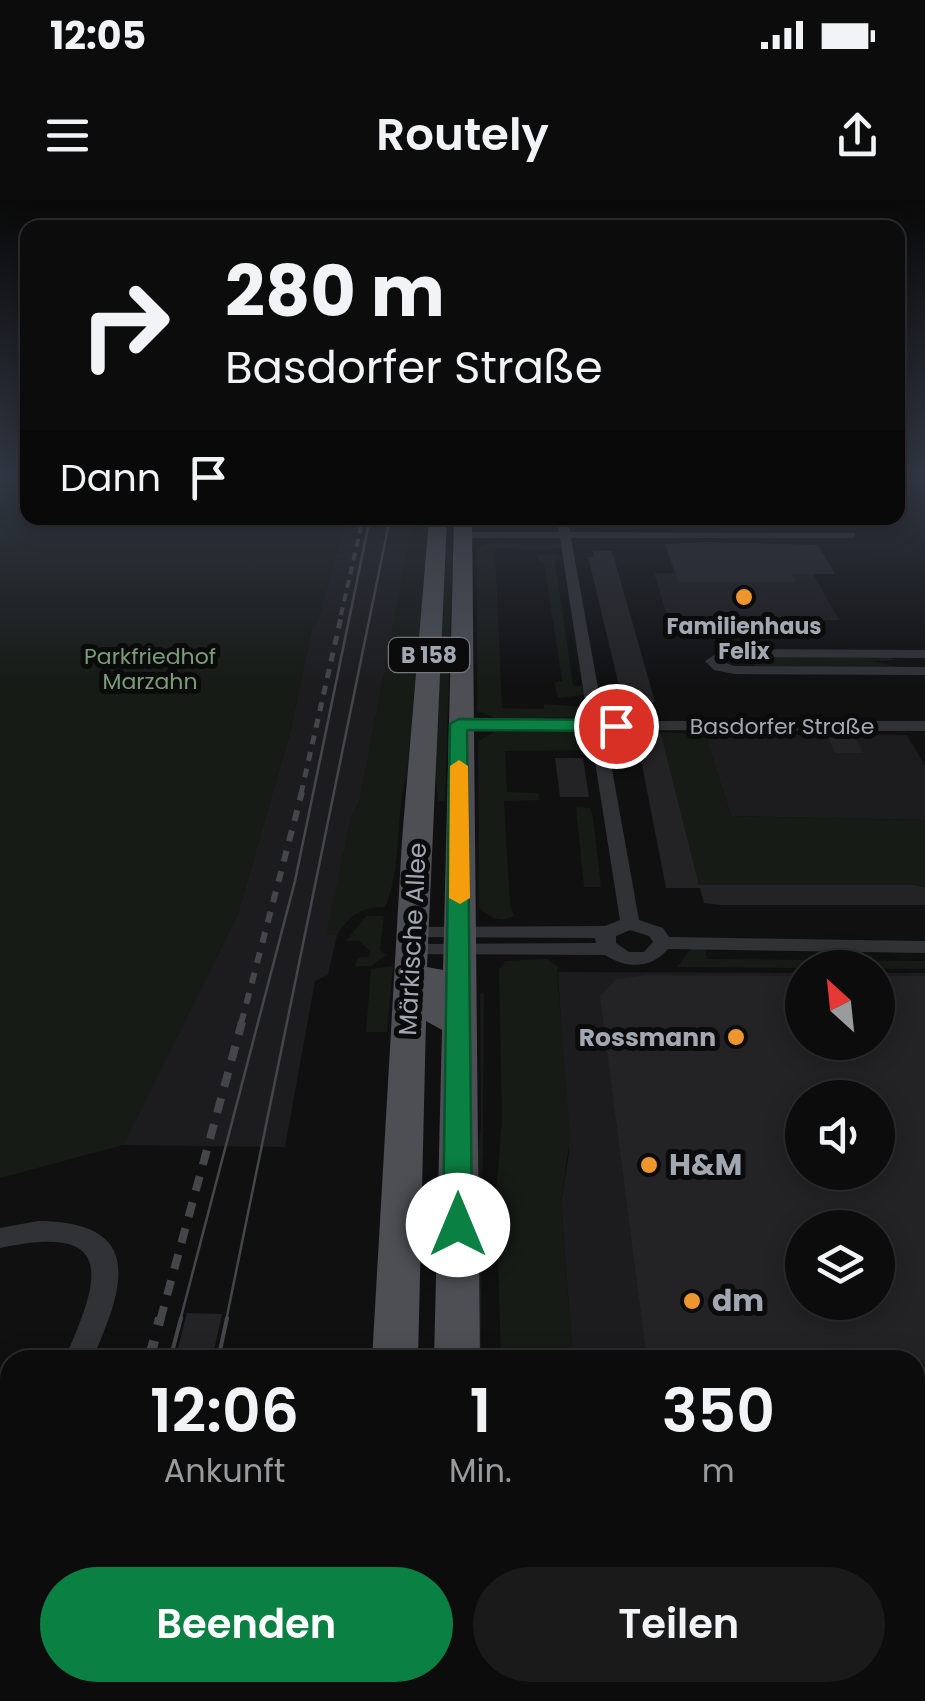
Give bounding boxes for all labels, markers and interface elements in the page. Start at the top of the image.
text: 12:05 [50,9,146,62]
text: Routely [376,103,549,166]
icon: menu [40,108,95,163]
icon: share [830,108,885,163]
text: 280 m [225,242,445,341]
icon: right [60,260,190,390]
text: Basdorfer Straße [225,336,603,399]
icon: arrive [181,450,236,505]
text: Dann [60,451,161,504]
marker: Familienhaus Felix [733,586,755,608]
place label: Familienhaus Felix [667,611,822,667]
road number: B 158 [389,638,469,672]
park label: Parkfriedhof Marzahn [84,641,216,697]
pin [574,684,659,769]
icon: arrive [589,699,644,754]
street label: Basdorfer Straße [690,711,874,742]
street label: Märkische Allee [390,842,435,1036]
north arrow [785,950,895,1060]
map controls [785,950,895,1320]
place label: Rossmann [579,1020,716,1055]
marker: Rossmann [725,1026,747,1048]
button: sound [785,1080,895,1190]
place label: H&M [669,1143,742,1186]
marker: H&M [638,1154,660,1176]
position arrow [406,1173,510,1277]
button: layers [785,1210,895,1320]
place label: dm [712,1279,764,1322]
marker: dm [681,1290,703,1312]
text: 12:06 [150,1369,299,1453]
text: 1 [469,1369,491,1453]
text: 350 [662,1369,775,1453]
text: Ankunft [164,1448,285,1493]
text: Min. [449,1448,512,1493]
text: m [702,1448,735,1493]
button: Beenden [40,1567,453,1682]
button: Teilen [473,1567,885,1682]

